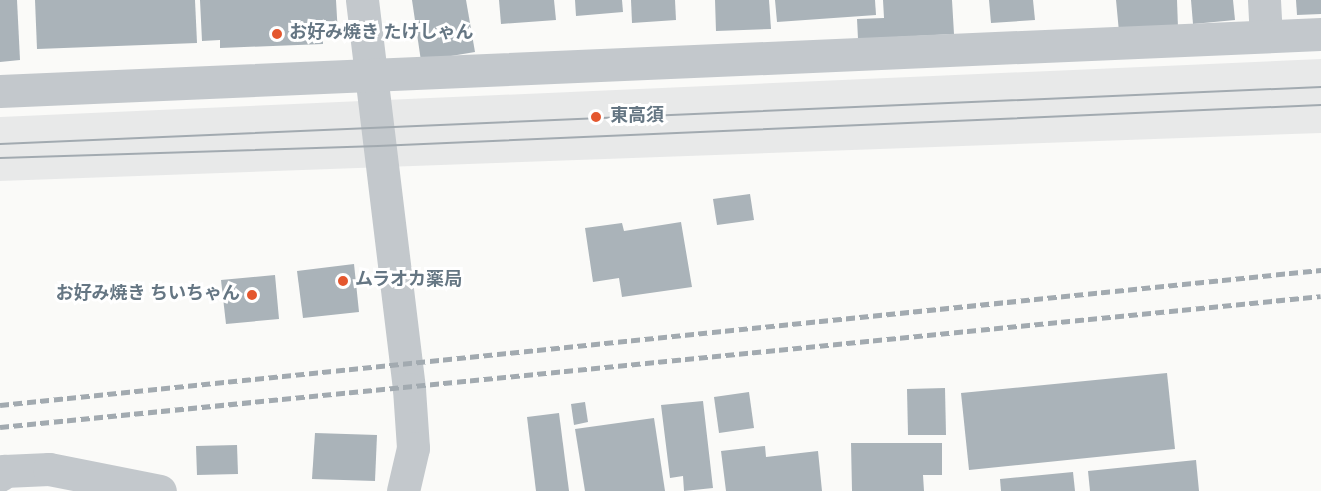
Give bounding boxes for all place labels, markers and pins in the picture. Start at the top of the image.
place label: お好み焼き たけしゃん [289,23,473,45]
marker: お好み焼き たけしゃん [270,27,284,41]
place label: 東高須 [610,106,664,128]
marker: 東高須 [587,108,605,126]
place label: ムラオカ薬局 [355,270,463,292]
marker: ムラオカ薬局 [336,274,350,288]
place label: お好み焼き ちいちゃん [56,284,240,306]
marker: お好み焼き ちいちゃん [245,288,259,302]

